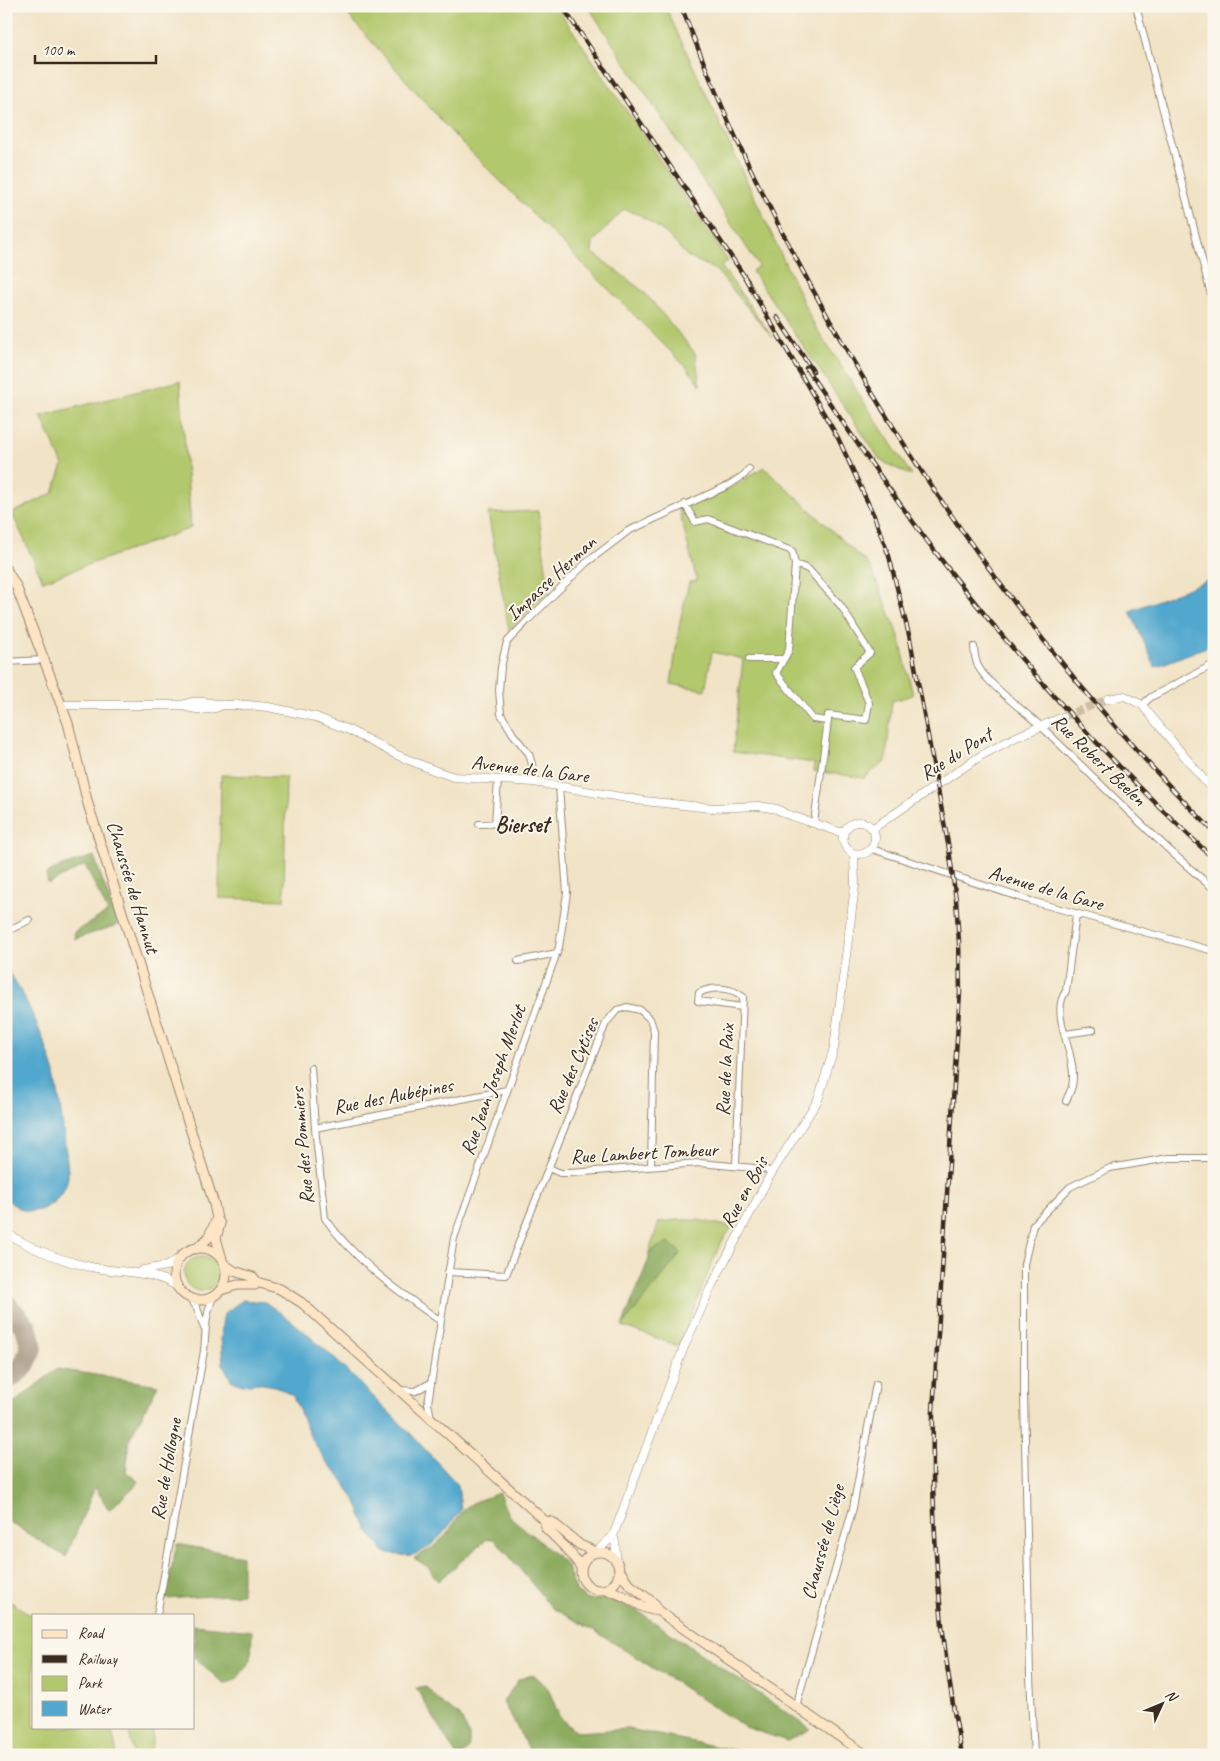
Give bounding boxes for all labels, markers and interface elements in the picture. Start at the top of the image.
scale bar [35,32,156,64]
text: 100 m [42,41,76,60]
street label: Impasse Herman [501,529,602,626]
street label: Rue Robert Beelen [1046,709,1152,812]
street label: Rue du Pont [915,720,1000,786]
street label: Avenue de la Gare [470,749,592,789]
district label: Bierset [495,811,553,839]
street label: Chaussée de Hannut [101,818,166,958]
street label: Avenue de la Gare [986,860,1108,917]
street label: Rue Jean Joseph Merlot [454,1000,532,1158]
street label: Rue des Cytises [542,1012,605,1118]
street label: Rue de la Paix [710,1021,740,1117]
street label: Rue des Aubépines [331,1072,457,1120]
street label: Rue des Pommiers [284,1084,320,1206]
street label: Rue Lambert Tombeur [570,1137,720,1169]
street label: Rue en Bois [714,1150,775,1232]
street label: Rue de Hollogne [145,1415,187,1522]
street label: Chaussée de Liège [796,1480,851,1602]
legend [32,1614,195,1728]
text: Road [78,1624,105,1643]
text: Railway [78,1650,119,1669]
text: Park [78,1674,103,1693]
north arrow [1138,1678,1188,1728]
text: N [1162,1686,1182,1706]
text: Water [78,1700,112,1719]

